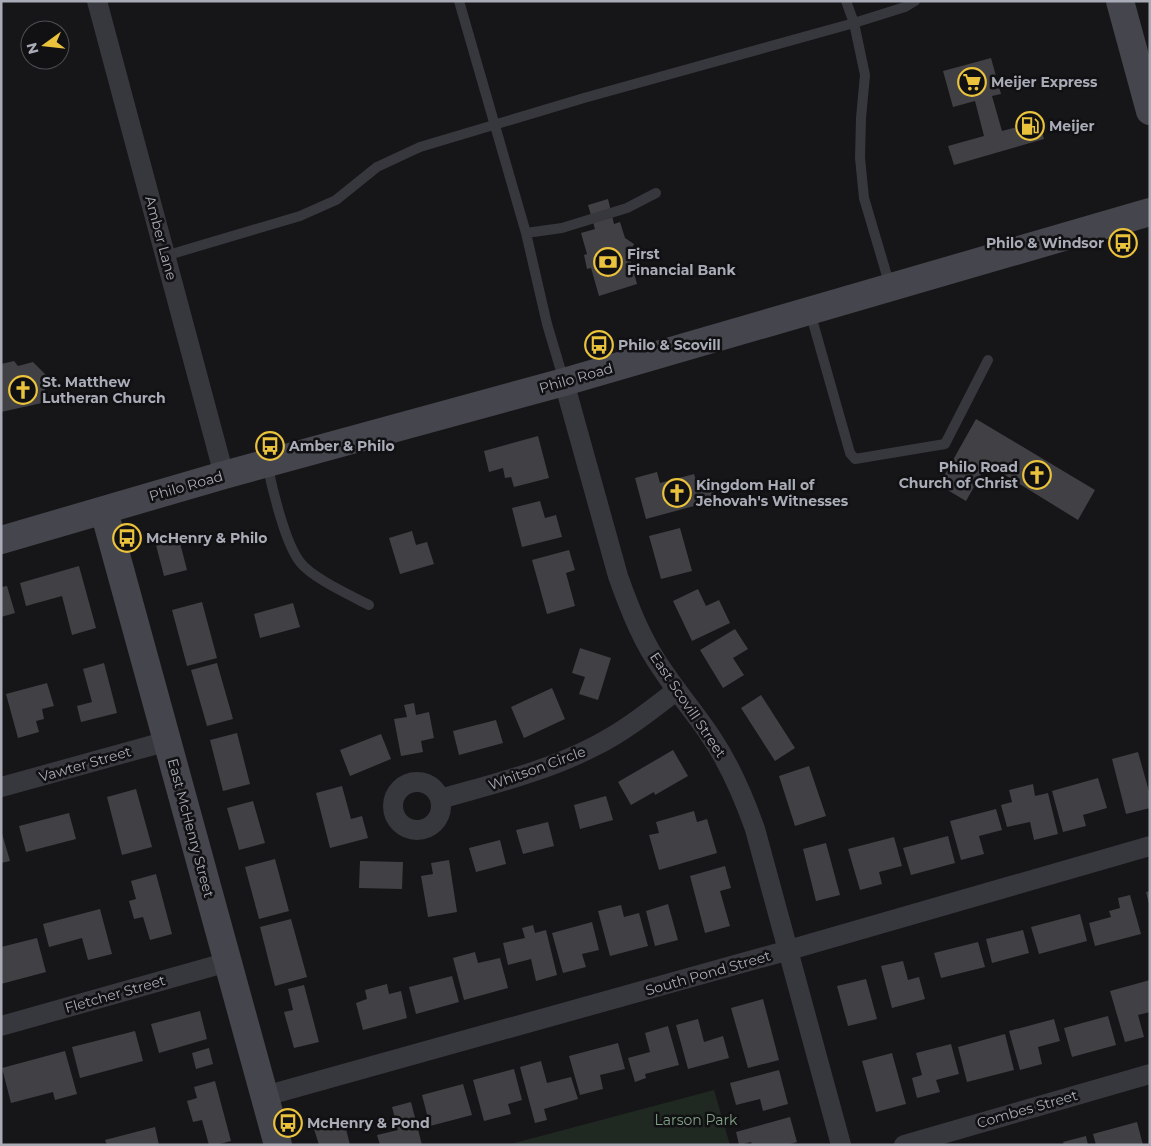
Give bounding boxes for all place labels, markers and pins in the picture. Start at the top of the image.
supermarket icon: Meijer Express [957,67,987,97]
place label: Meijer Express [991,73,1098,91]
fuel station icon: Meijer [1015,111,1045,141]
place label: Meijer [1049,117,1095,135]
bus stop icon: Philo & Windsor [1108,228,1138,258]
place label: Philo & Windsor [986,234,1104,252]
place label: First Financial Bank [627,245,736,279]
bank icon: First Financial Bank [593,247,623,277]
bus stop icon: Philo & Scovill [584,330,614,360]
place label: Philo & Scovill [618,336,721,354]
place label: St. Matthew Lutheran Church [42,373,166,407]
church icon: St. Matthew Lutheran Church [8,375,38,405]
bus stop icon: Amber & Philo [255,431,285,461]
place label: Amber & Philo [288,437,395,455]
place label: Philo Road Church of Christ [899,458,1018,492]
church icon: Philo Road Church of Christ [1022,460,1052,490]
place label: Kingdom Hall of Jehovah's Witnesses [695,476,849,510]
church icon: Kingdom Hall of Jehovah's Witnesses [662,478,692,508]
bus stop icon: McHenry & Philo [112,523,142,553]
place label: McHenry & Philo [146,529,268,547]
bus stop icon: McHenry & Pond [273,1108,303,1138]
place label: McHenry & Pond [307,1114,430,1132]

